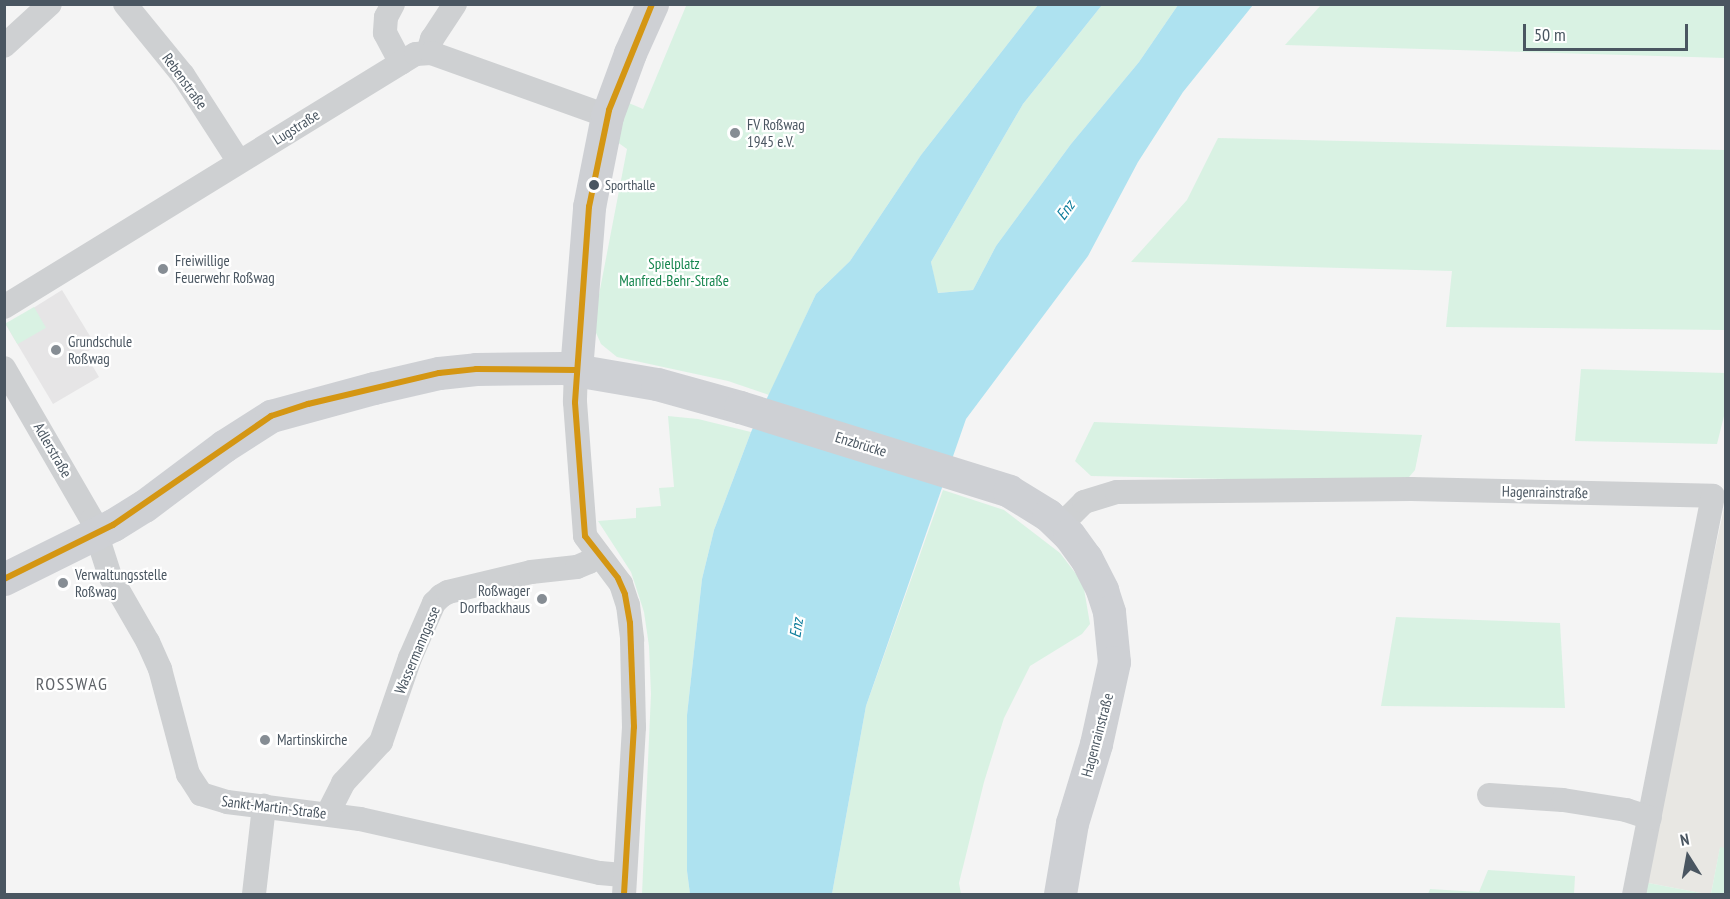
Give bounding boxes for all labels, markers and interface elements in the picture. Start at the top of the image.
scale bar [1526,12,1691,50]
text: 50 m [1534,23,1566,46]
street label: Rebenstraße [159,49,211,113]
street label: Lugstraße [269,106,323,148]
place label: FV Roßwag 1945 e.V. [747,115,805,150]
marker: FV Roßwag 1945 e.V. [728,126,742,140]
place label: Sporthalle [605,177,655,193]
marker: Sporthalle [588,179,600,191]
water label: Enz [1051,196,1079,224]
place label: Freiwillige Feuerwehr Roßwag [175,251,275,286]
park label: Spielplatz Manfred-Behr-Straße [619,254,729,289]
marker: Freiwillige Feuerwehr Roßwag [156,262,170,276]
place label: Grundschule Roßwag [68,332,132,367]
marker: Grundschule Roßwag [49,343,63,357]
street label: Adlerstraße [30,419,76,481]
street label: Enzbrücke [833,428,889,460]
street label: Hagenrainstraße [1502,482,1588,502]
place label: Verwaltungsstelle Roßwag [75,565,167,600]
marker: Verwaltungsstelle Roßwag [56,576,70,590]
place label: Roßwager Dorfbackhaus [460,581,530,616]
marker: Roßwager Dorfbackhaus [535,592,549,606]
street label: Wassermanngasse [390,603,444,697]
water label: Enz [785,617,807,639]
district label: ROSSWAG [36,673,108,695]
street label: Hagenrainstraße [1077,691,1117,779]
place label: Martinskirche [277,731,347,749]
marker: Martinskirche [258,733,272,747]
street label: Sankt-Martin-Straße [221,792,327,822]
north arrow [1658,827,1718,887]
text: N [1678,829,1691,850]

